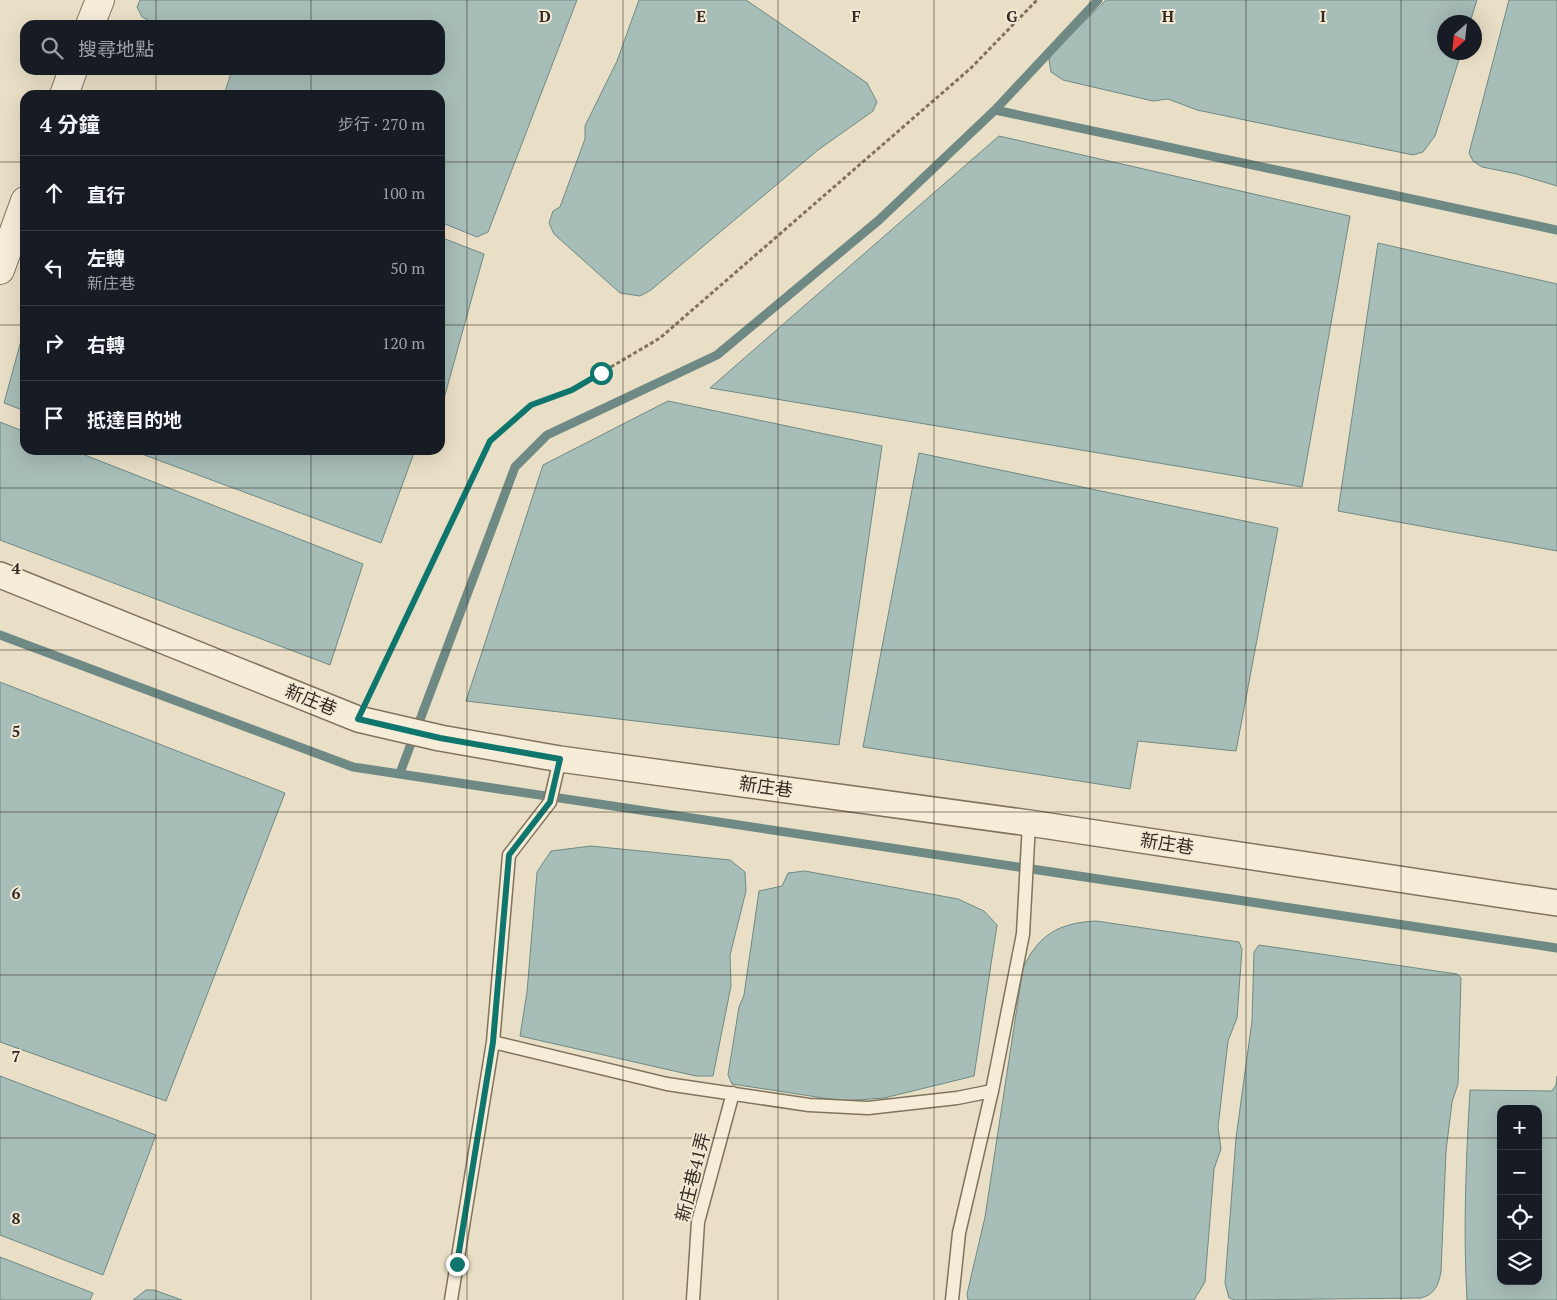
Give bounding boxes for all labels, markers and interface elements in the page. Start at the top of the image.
text: D [539,5,551,27]
text: E [696,5,706,27]
text: F [851,5,861,27]
text: G [1006,5,1018,27]
text: H [1162,5,1174,27]
text: I [1320,5,1326,27]
north arrow [1437,15,1482,60]
search box [20,20,445,75]
icon: search [38,34,66,62]
text: 搜尋地點 [78,36,154,61]
text: 4 分鐘 [40,110,100,138]
text: 步行 · 270 m [338,113,425,135]
icon: ahead [40,179,68,207]
text: 直行 [87,182,125,207]
text: 100 m [382,182,425,204]
text: 左轉 [87,245,125,270]
icon: left [40,254,68,282]
text: 50 m [390,257,425,279]
text: 新庄巷 [87,272,135,294]
icon: right [40,329,68,357]
text: 右轉 [87,332,125,357]
text: 120 m [382,332,425,354]
route start [590,362,613,385]
icon: arrive [40,404,68,432]
text: 抵達目的地 [87,407,182,432]
text: 4 [11,557,21,579]
street label: 新庄巷 [282,678,341,720]
text: 5 [11,720,21,742]
street label: 新庄巷 [738,770,795,802]
street label: 新庄巷 [1139,827,1196,859]
text: 6 [11,882,21,904]
text: 7 [11,1045,21,1067]
map controls [1497,1105,1542,1285]
button: + [1497,1105,1542,1150]
street label: 新庄巷41弄 [669,1130,715,1224]
button: − [1497,1150,1542,1195]
button: locate [1497,1195,1542,1240]
text: 8 [11,1207,21,1229]
button: layers [1497,1240,1542,1285]
route end [446,1253,469,1276]

